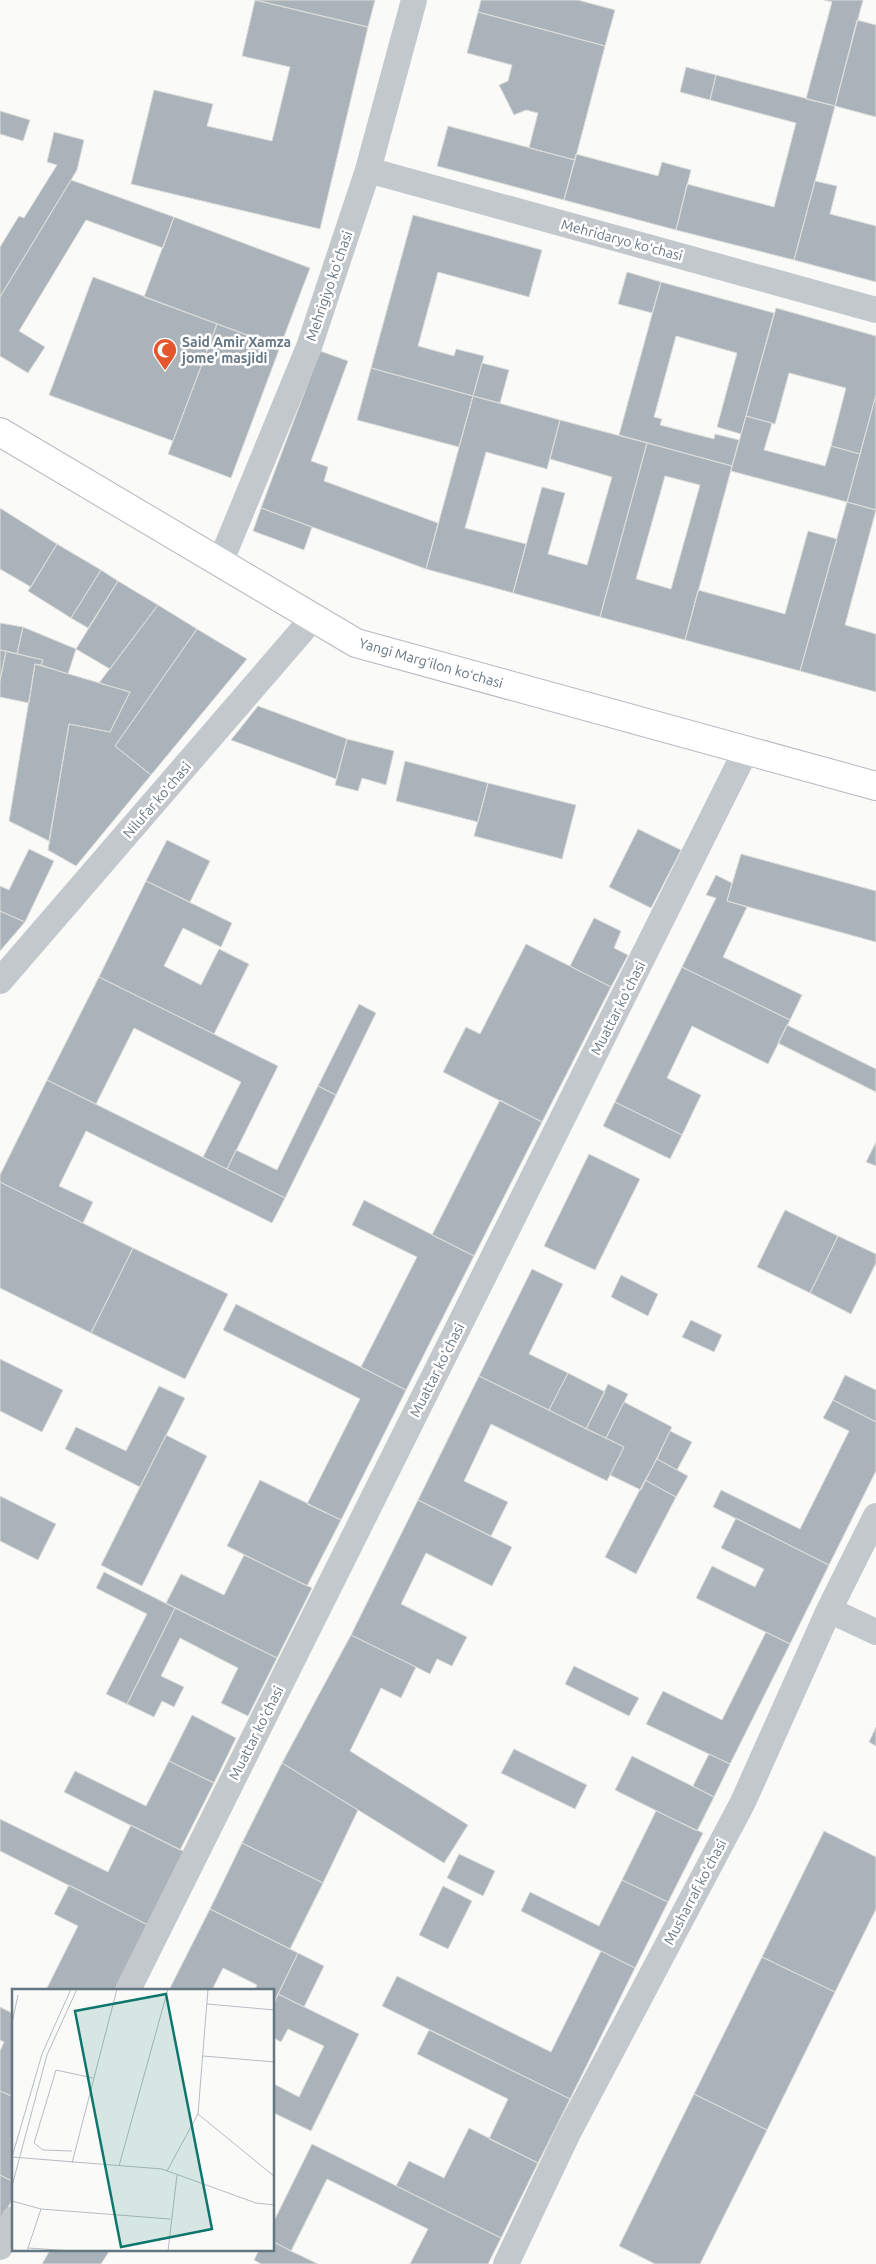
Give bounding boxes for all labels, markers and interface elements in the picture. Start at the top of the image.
street label: Mehridaryo koʻchasi [560,216,684,264]
street label: Mehrigiyo ko'chasi [303,229,355,343]
place label: Said Amir Xamza jome' masjidi [181,334,291,366]
mosque icon: Said Amir Xamza jome' masjidi [152,337,178,371]
street label: Yangi Margʻilon koʻchasi [357,635,505,691]
street label: Nilufar koʻchasi [120,759,194,841]
street label: Muattar koʻchasi [587,958,649,1058]
street label: Muattar koʻchasi [406,1320,468,1420]
street label: Muattar koʻchasi [225,1683,287,1783]
street label: Musharraf koʻchasi [660,1837,730,1947]
inset map [12,1989,275,2252]

